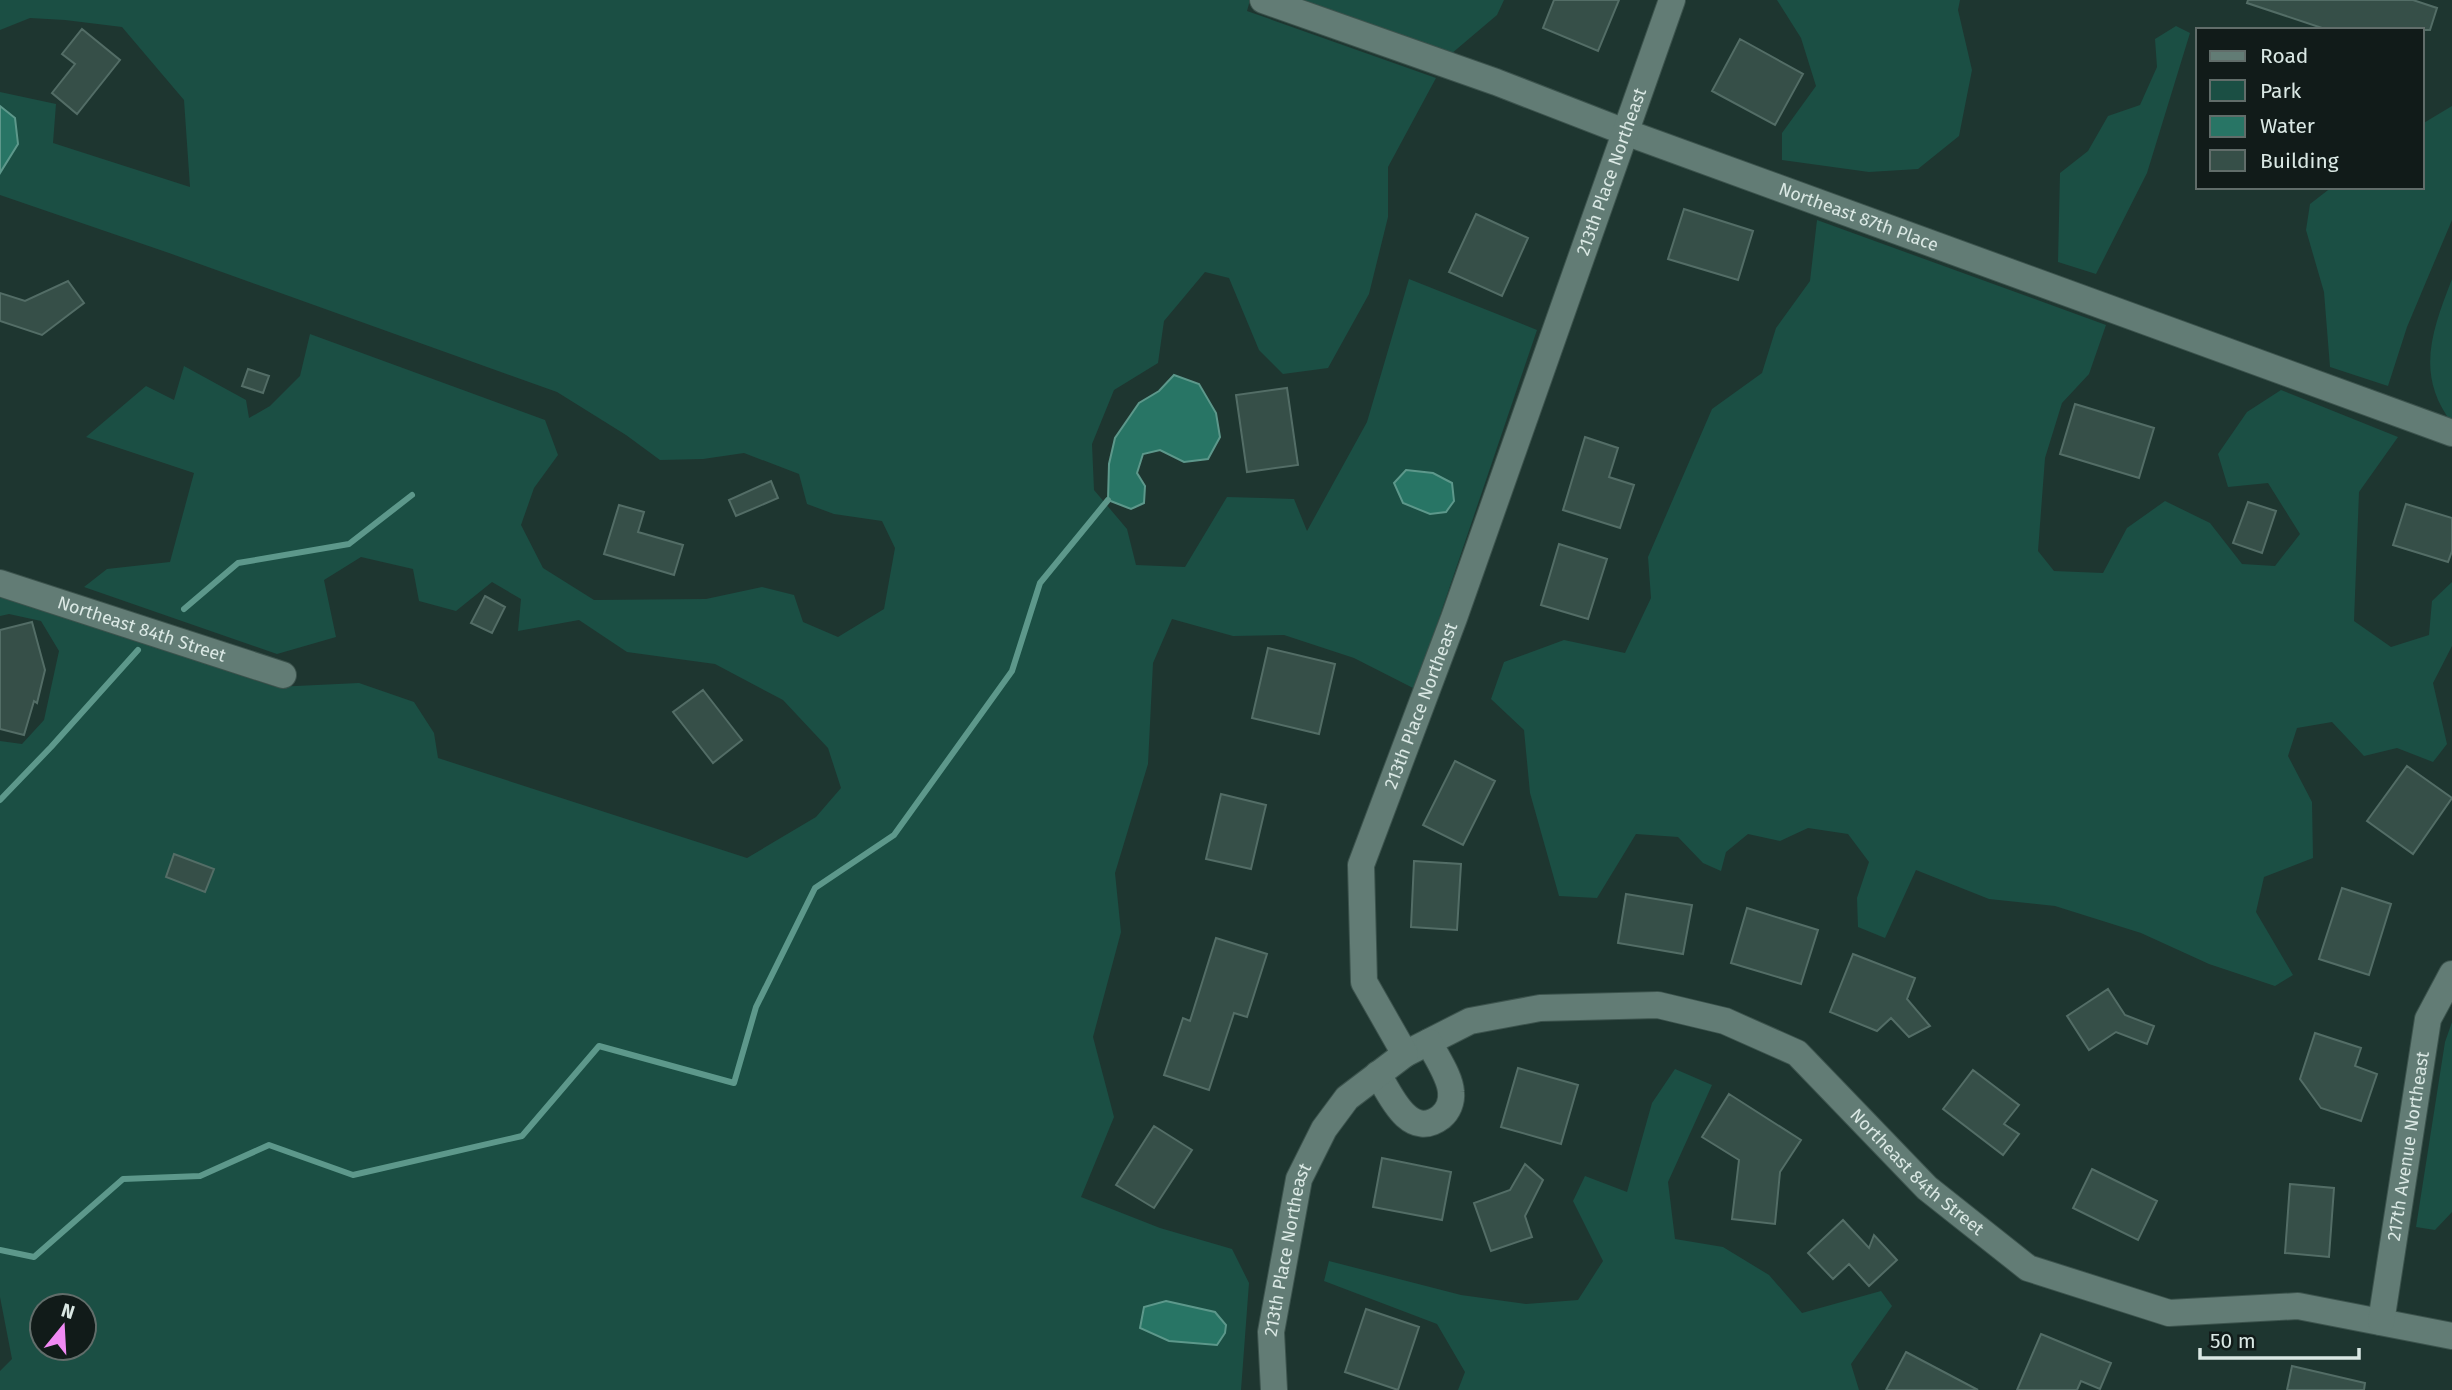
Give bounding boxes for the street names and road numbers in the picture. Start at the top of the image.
street label: 213th Place Northeast [1572,84,1651,258]
street label: Northeast 87th Place [1776,178,1942,256]
street label: Northeast 84th Street [55,591,229,667]
street label: 213th Place Northeast [1380,619,1462,792]
street label: 217th Avenue Northeast [2383,1049,2434,1243]
street label: Northeast 84th Street [1845,1104,1989,1240]
street label: 213th Place Northeast [1259,1159,1316,1338]

